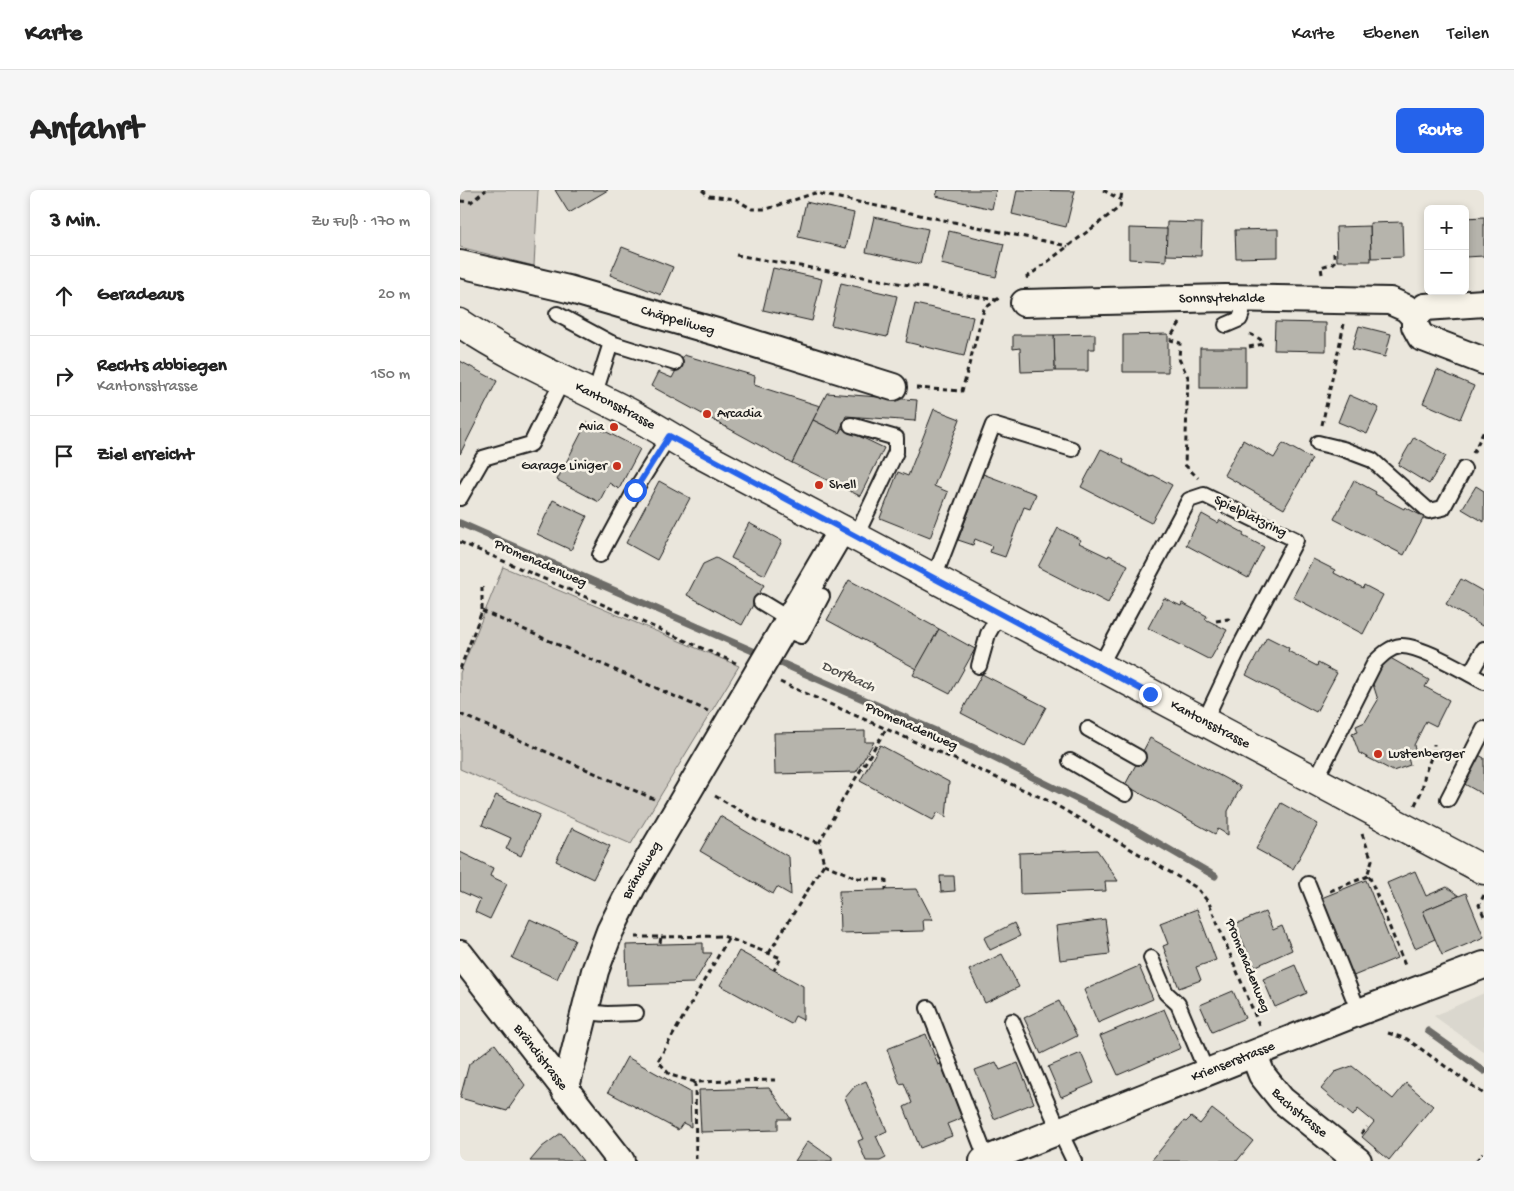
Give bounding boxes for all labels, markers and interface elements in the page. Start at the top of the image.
text: Karte [25,20,82,49]
text: Karte [1292,24,1335,45]
text: Ebenen [1363,24,1419,45]
text: Teilen [1447,24,1489,45]
button: Route [1396,108,1484,153]
text: Anfahrt [30,110,143,151]
map controls [1424,205,1469,295]
button: + [1424,205,1469,250]
text: 3 Min. [50,210,102,235]
text: Zu Fuß · 170 m [311,213,410,232]
button: − [1424,250,1469,295]
icon: ahead [50,282,78,310]
text: Geradeaus [97,284,183,307]
text: 20 m [378,286,410,305]
street label: Sonnsytehalde [1179,289,1266,308]
street label: Chäppeliweg [639,302,717,339]
text: Rechts abbiegen [97,355,227,378]
icon: right [50,362,78,390]
text: 150 m [371,366,410,385]
text: Kantonsstrasse [97,378,198,397]
street label: Kantonsstrasse [572,378,659,434]
place label: Arcadia [717,406,763,423]
marker: Arcadia [701,408,713,420]
place label: Avia [579,419,605,436]
marker: Avia [608,421,620,433]
icon: arrive [50,442,78,470]
text: Ziel erreicht [97,444,194,467]
place label: Garage Liniger [521,458,608,475]
marker: Garage Liniger [611,460,623,472]
place label: Shell [829,477,856,494]
route start [624,479,647,502]
marker: Shell [813,479,825,491]
street label: Spielplatzring [1211,492,1289,542]
street label: Promenadenweg [490,536,589,592]
water label: Dorfbach [818,657,878,697]
route end [1139,683,1162,706]
street label: Kantonsstrasse [1167,696,1254,753]
street label: Promenadenweg [861,699,960,755]
place label: Lustenberger [1388,746,1465,763]
marker: Lustenberger [1372,748,1384,760]
street label: Brändiweg [618,838,665,903]
street label: Promenadenweg [1220,916,1274,1015]
street label: Brändistrasse [509,1020,572,1094]
street label: Krienserstrasse [1189,1037,1278,1086]
street label: Bachstrasse [1267,1084,1331,1142]

